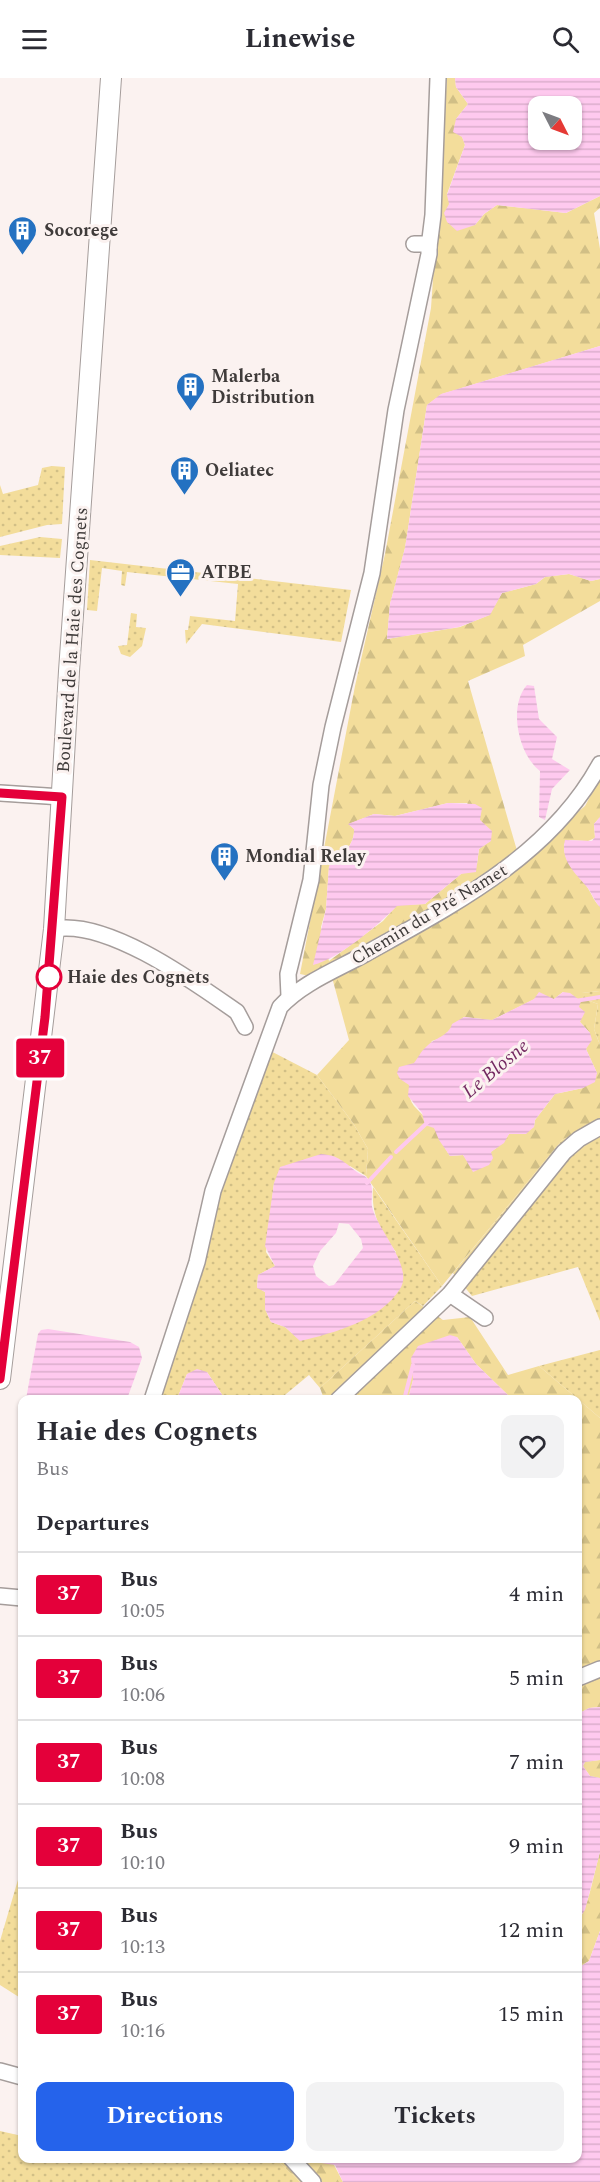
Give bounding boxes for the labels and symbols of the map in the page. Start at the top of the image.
north arrow [528,96,582,150]
building icon: Socorege [7,214,39,256]
place label: Socorege [44,217,118,244]
place label: Malerba Distribution [211,363,315,411]
building icon: Malerba Distribution [174,370,206,412]
building icon: Oeliatec [168,454,200,496]
place label: Oeliatec [205,457,274,484]
street label: Boulevard de la Haie des Cognets [50,506,95,774]
office icon: ATBE [164,556,196,598]
place label: ATBE [201,559,252,586]
building icon: Mondial Relay [208,840,240,882]
place label: Mondial Relay [245,843,367,870]
street label: Chemin du Pré Namet [346,857,513,972]
marker: Haie des Cognets [36,964,62,990]
place label: Haie des Cognets [67,964,210,991]
water label: Le Blosne [456,1032,536,1106]
line badge: 37 [13,1038,67,1078]

